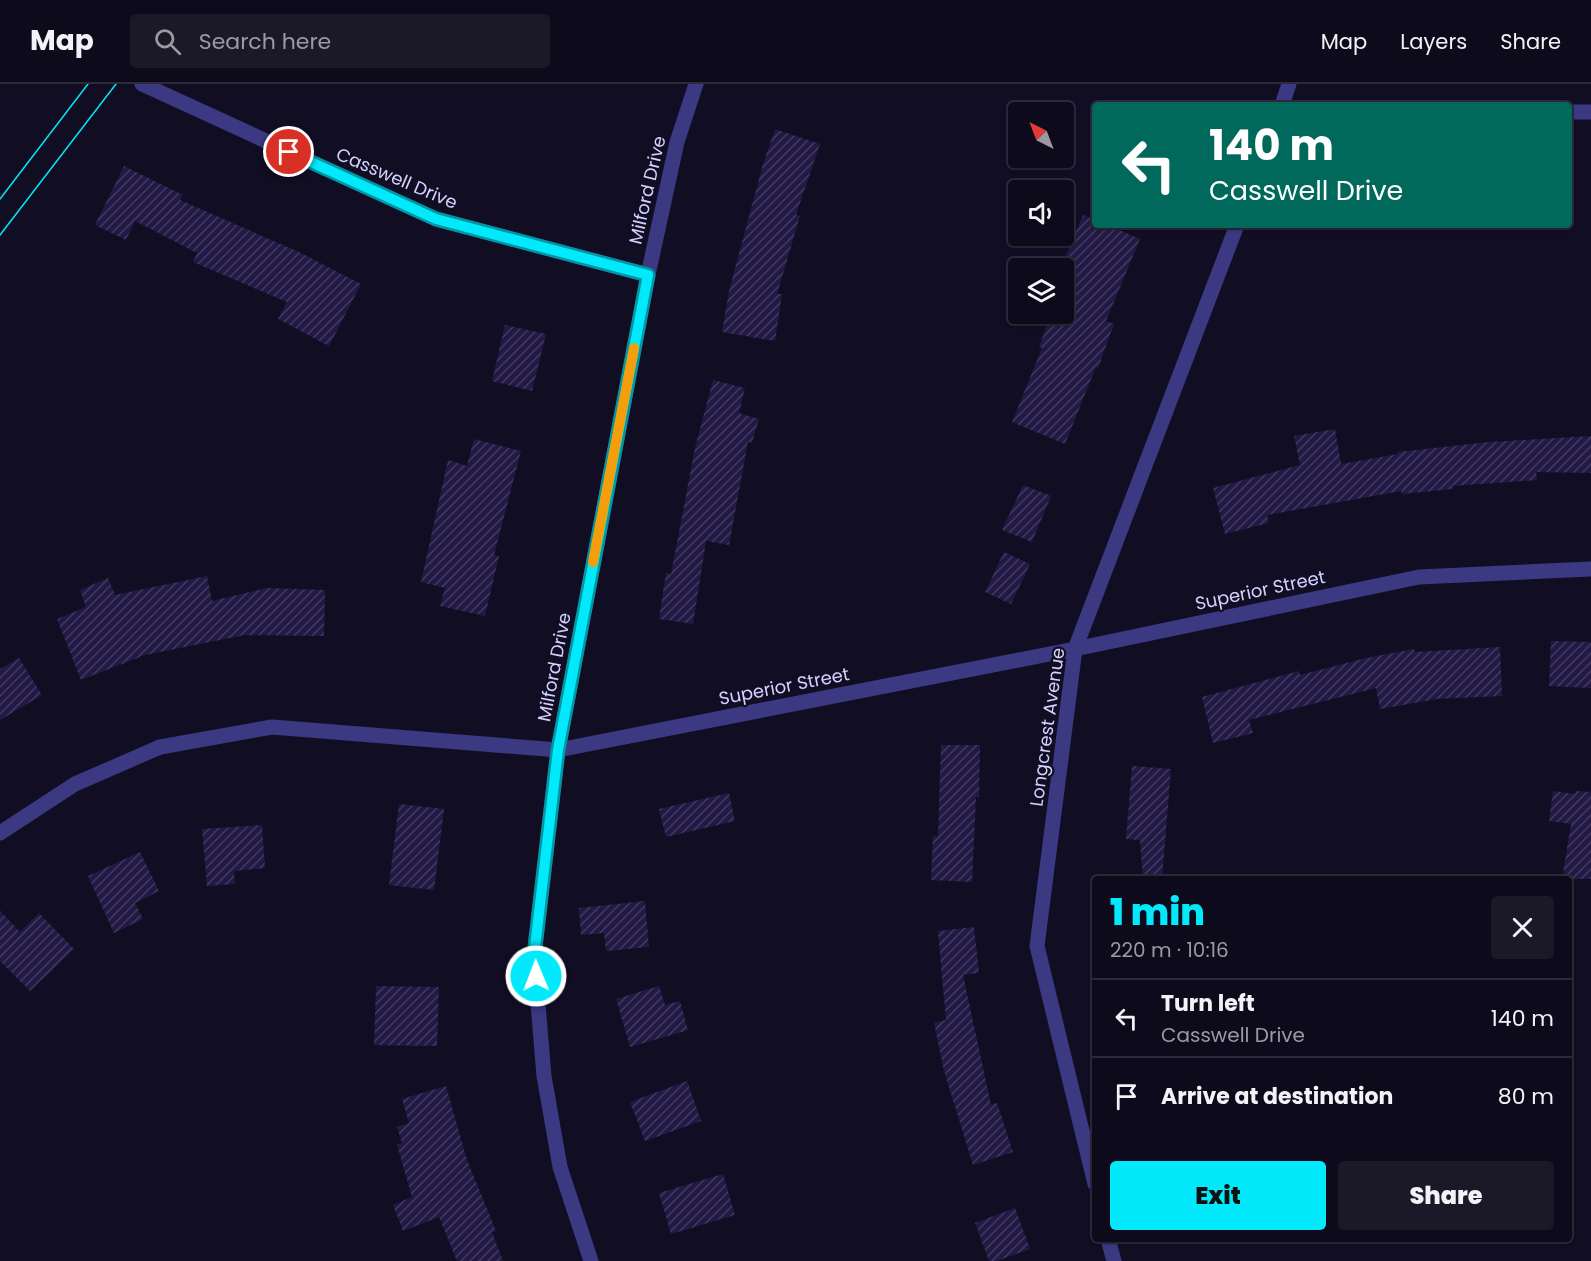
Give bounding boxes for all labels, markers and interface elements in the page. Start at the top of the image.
search box [130,14,550,68]
text: Map [30,21,94,60]
icon: search [151,25,184,58]
text: Search here [199,26,331,57]
text: Map [1321,27,1367,56]
text: Layers [1400,27,1467,56]
text: Share [1500,27,1561,56]
north arrow [1008,102,1074,168]
map controls [1008,102,1074,324]
text: 140 m [1209,116,1334,175]
pin [263,126,314,177]
icon: left [1110,126,1188,204]
street label: Milford Drive [622,133,672,247]
icon: arrive [272,135,305,168]
street label: Casswell Drive [332,141,462,215]
text: Casswell Drive [1209,172,1403,209]
button: sound [1008,180,1074,246]
button: layers [1008,258,1074,324]
street label: Superior Street [1193,564,1327,616]
street label: Milford Drive [531,610,577,724]
street label: Longcrest Avenue [1023,646,1071,808]
street label: Superior Street [717,661,851,711]
text: 1 min [1110,887,1205,938]
button: close [1491,896,1554,959]
text: 220 m · 10:16 [1110,936,1229,964]
position arrow [504,944,568,1008]
text: Turn left [1161,988,1255,1019]
icon: left [1110,1002,1143,1035]
text: 140 m [1491,1003,1554,1034]
text: Casswell Drive [1161,1021,1305,1049]
icon: arrive [1110,1080,1143,1113]
text: Arrive at destination [1161,1081,1393,1112]
text: 80 m [1498,1081,1554,1112]
button: Exit [1110,1161,1326,1230]
button: Share [1338,1161,1554,1230]

